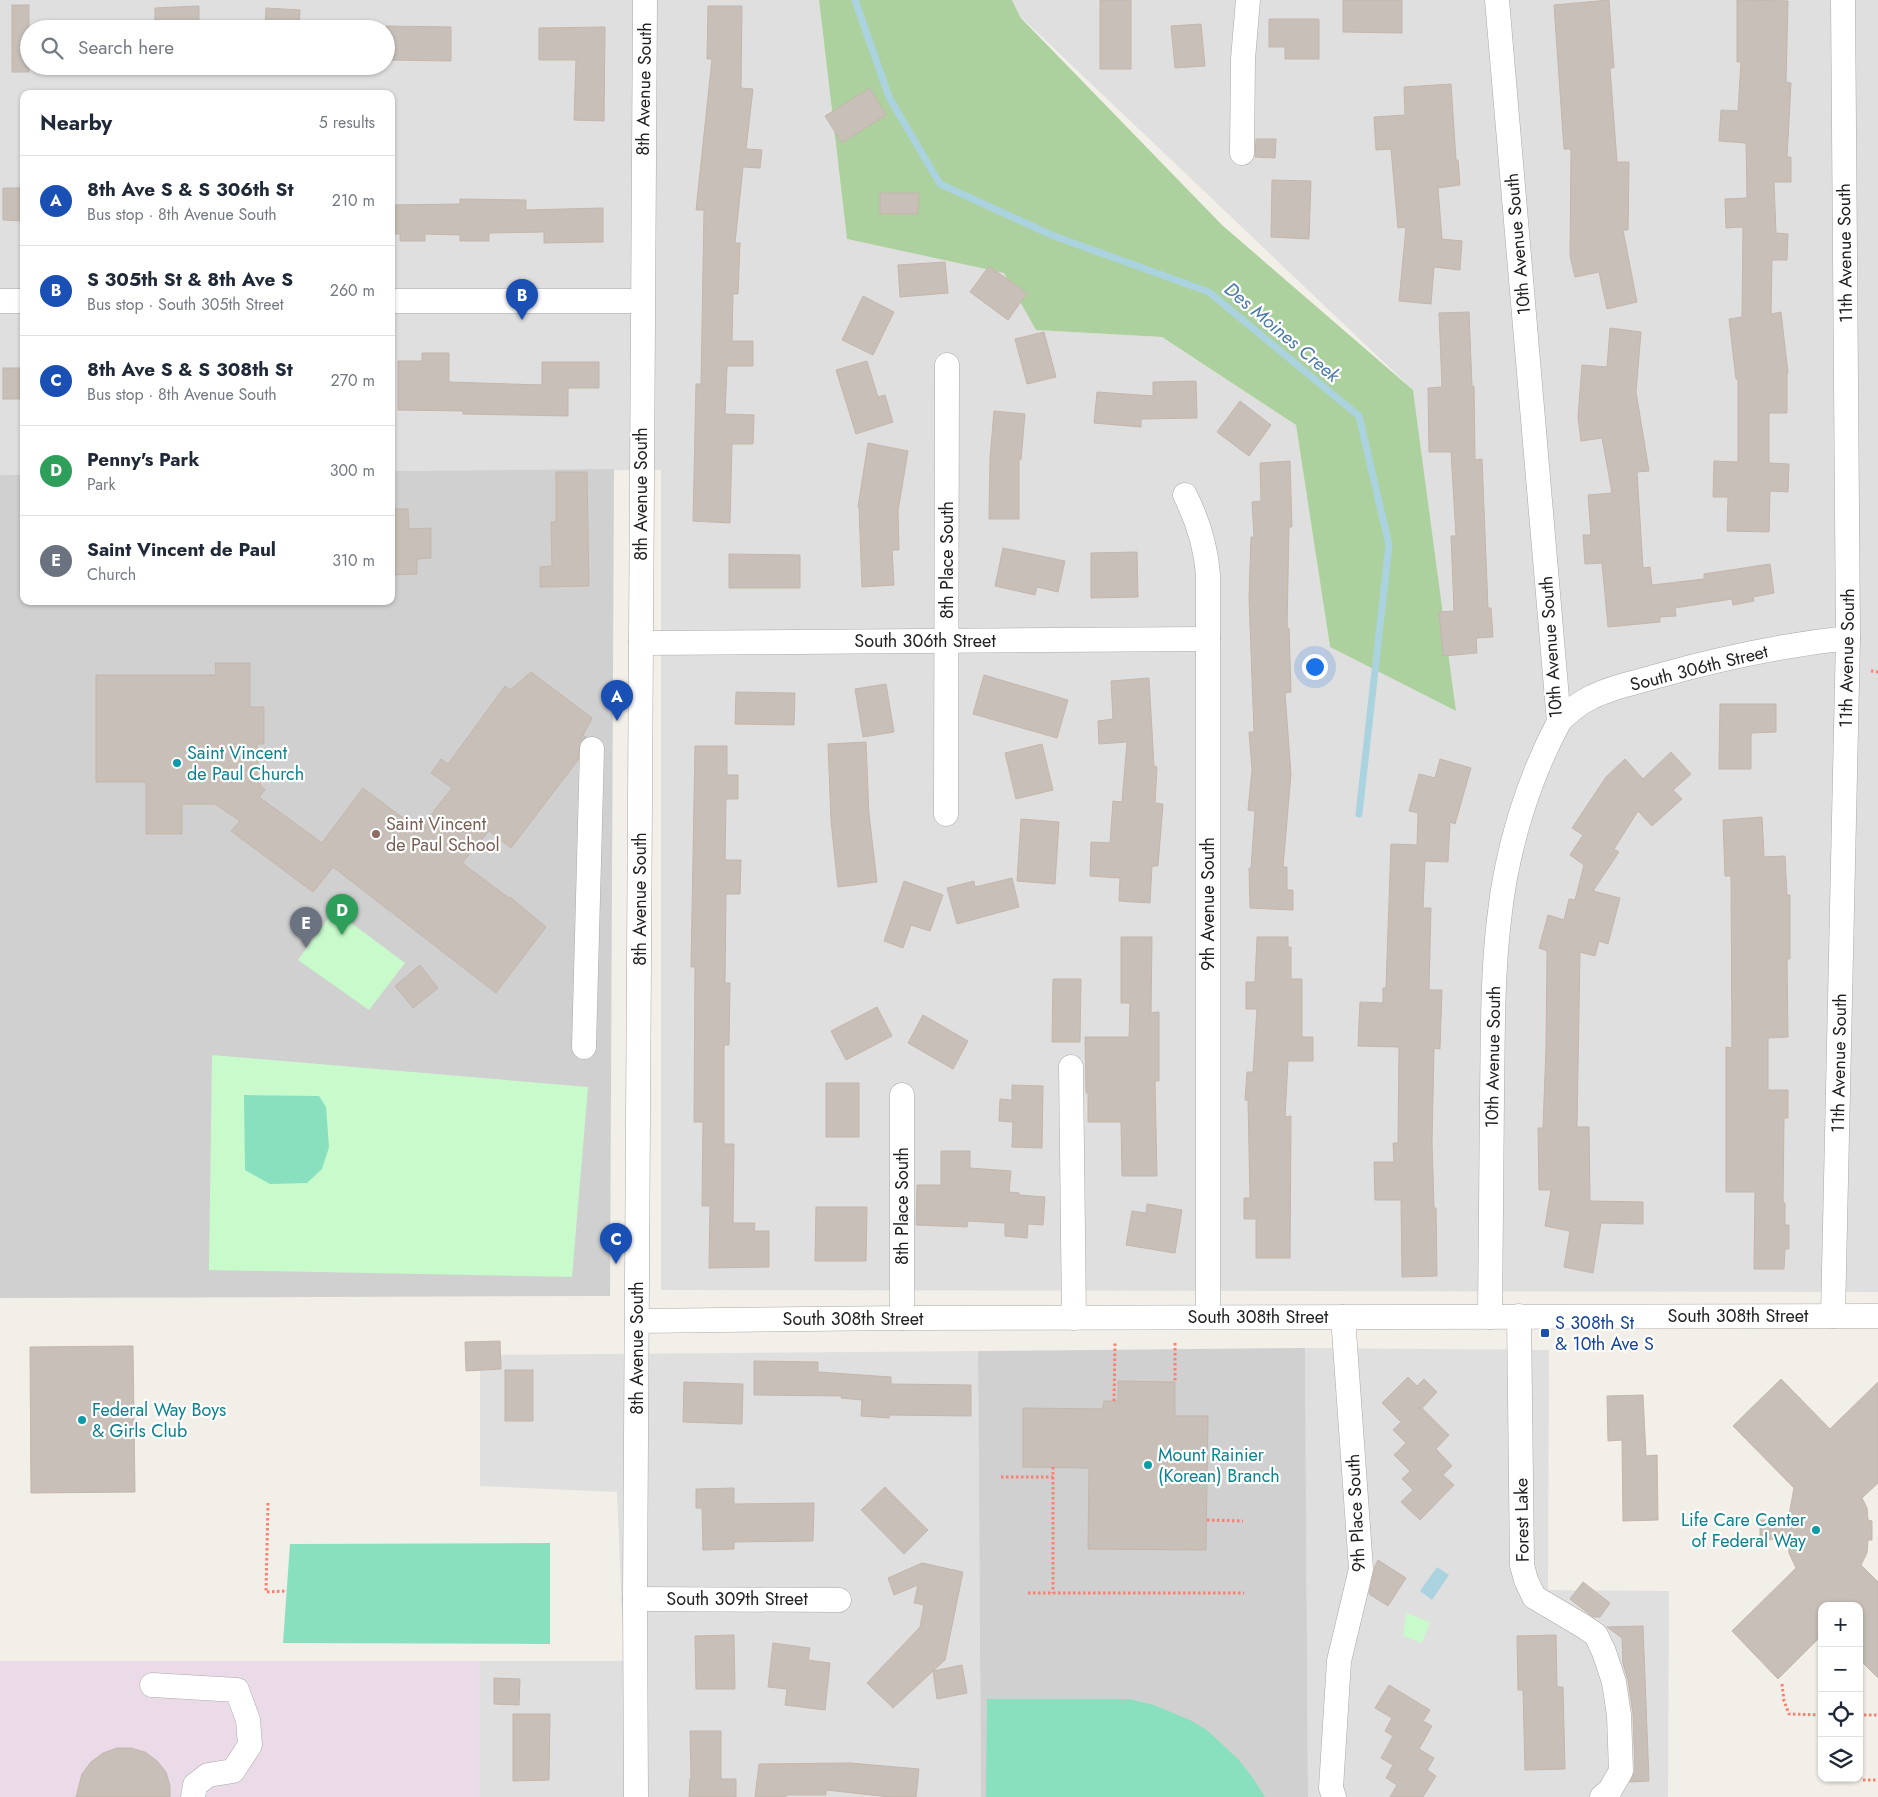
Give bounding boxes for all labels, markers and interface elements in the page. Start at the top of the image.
search box [20,20,395,75]
street label: 8th Avenue South [630,22,658,156]
icon: search [38,34,66,62]
text: Search here [78,34,174,61]
text: Nearby [40,108,112,138]
text: 5 results [319,111,375,134]
street label: 10th Avenue South [1499,172,1537,316]
text: 8th Ave S & S 306th St [87,176,294,203]
street label: 11th Avenue South [1831,183,1859,323]
text: A [50,189,62,212]
text: 210 m [332,189,375,212]
text: Bus stop · 8th Avenue South [87,203,277,226]
text: S 305th St & 8th Ave S [87,266,293,293]
water label: Des Moines Creek [1219,276,1346,389]
text: B [51,279,61,302]
text: 260 m [330,279,375,302]
pin: B [506,279,538,320]
text: Bus stop · South 305th Street [87,293,284,316]
text: 8th Ave S & S 308th St [87,356,293,383]
text: C [50,369,62,392]
text: 270 m [331,369,375,392]
text: Bus stop · 8th Avenue South [87,383,277,406]
street label: 8th Avenue South [628,427,654,561]
text: Penny's Park [87,446,199,473]
text: D [50,459,62,482]
text: 300 m [330,459,375,482]
text: Park [87,473,116,496]
street label: 8th Place South [934,501,960,619]
text: Saint Vincent de Paul [87,536,276,563]
text: E [51,549,61,572]
text: 310 m [332,549,375,572]
text: Church [87,563,136,586]
street label: 10th Avenue South [1533,575,1569,719]
street label: 11th Avenue South [1833,588,1861,728]
street label: South 306th Street [854,628,996,654]
street label: South 306th Street [1627,638,1771,698]
your location [1302,654,1328,680]
pin: A [601,680,633,721]
place label: Saint Vincent de Paul Church [187,740,304,787]
marker: Saint Vincent de Paul Church [171,757,183,769]
place label: Saint Vincent de Paul School [386,811,500,858]
marker: Saint Vincent de Paul School [370,828,382,840]
street label: 8th Avenue South [627,832,653,966]
street label: 9th Avenue South [1195,837,1221,971]
pin: D [326,894,358,935]
pin: E [290,907,322,948]
street label: 10th Avenue South [1479,986,1507,1128]
street label: 11th Avenue South [1825,993,1853,1133]
street label: 8th Place South [889,1147,915,1265]
pin: C [600,1223,632,1264]
street label: 8th Avenue South [624,1281,650,1415]
street label: South 308th Street [1668,1303,1809,1329]
street label: South 308th Street [1188,1304,1329,1330]
street label: South 308th Street [783,1306,924,1332]
place label: S 308th St & 10th Ave S [1555,1310,1654,1357]
marker: S 308th St & 10th Ave S [1539,1327,1551,1339]
place label: Federal Way Boys & Girls Club [92,1397,226,1444]
marker: Federal Way Boys & Girls Club [76,1414,88,1426]
place label: Mount Rainier (Korean) Branch [1158,1442,1280,1489]
street label: 9th Place South [1340,1453,1372,1573]
marker: Mount Rainier (Korean) Branch [1142,1459,1154,1471]
street label: Forest Lake [1508,1478,1536,1562]
place label: Life Care Center of Federal Way [1681,1507,1807,1554]
marker: Life Care Center of Federal Way [1810,1524,1822,1536]
street label: South 309th Street [666,1586,808,1612]
map controls [1818,1602,1863,1782]
button: + [1818,1602,1863,1647]
button: − [1818,1647,1863,1692]
button: locate [1818,1692,1863,1737]
button: layers [1818,1737,1863,1782]

